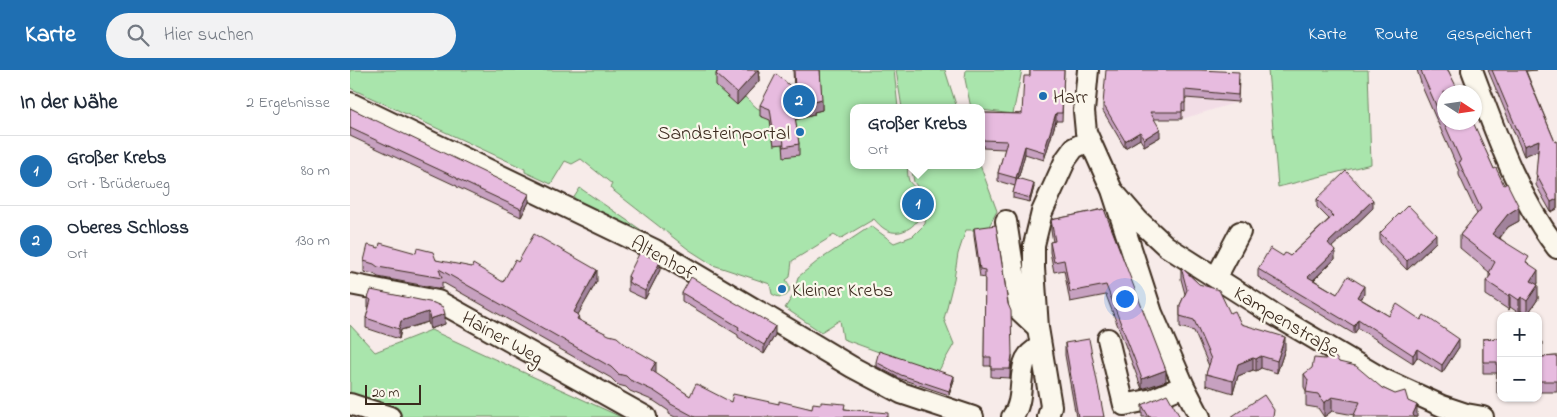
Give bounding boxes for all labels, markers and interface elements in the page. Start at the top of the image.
search box [106,13,456,58]
text: Karte [25,18,76,53]
icon: search [124,21,152,49]
text: Hier suchen [164,22,253,49]
text: Karte [1308,22,1346,48]
text: Route [1374,22,1418,48]
text: Gespeichert [1446,22,1532,48]
pin: 2 [783,82,815,120]
place label: Harr [1053,84,1089,113]
north arrow [1437,85,1482,130]
text: In der Nähe [20,88,118,118]
marker: Harr [1037,90,1049,102]
text: 2 Ergebnisse [246,91,330,115]
popup [850,104,985,169]
text: Großer Krebs [868,111,967,138]
place label: Sandsteinportal [658,120,790,149]
marker: Sandsteinportal [794,126,806,138]
text: Ort [868,138,889,162]
text: Großer Krebs [67,145,167,172]
text: 1 [33,159,39,183]
text: 80 m [301,159,330,183]
text: Ort · Brüderweg [67,172,170,196]
pin: 1 [902,185,934,223]
text: Oberes Schloss [67,215,189,242]
text: 2 [32,229,40,253]
text: 130 m [295,229,330,253]
street label: Altenhof [625,229,701,289]
text: Ort [67,242,88,266]
place label: Kleiner Krebs [792,277,893,306]
street label: Kampenstraße [1227,280,1344,366]
marker: Kleiner Krebs [776,283,788,295]
your location [1112,286,1138,312]
street label: Hainer Weg [455,305,548,374]
map controls [1497,312,1542,402]
button: + [1497,312,1542,357]
button: − [1497,357,1542,402]
scale bar [365,382,421,405]
text: 20 m [372,383,399,404]

